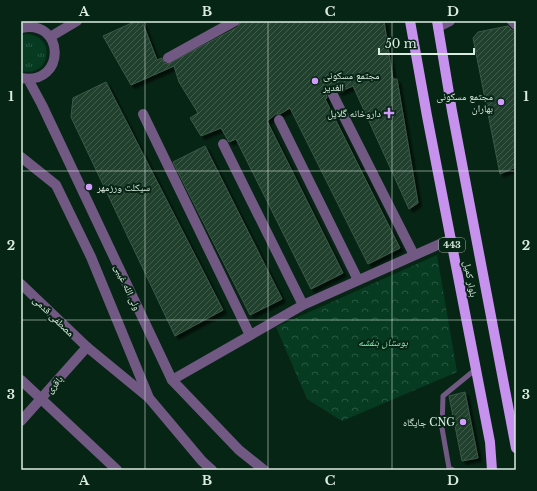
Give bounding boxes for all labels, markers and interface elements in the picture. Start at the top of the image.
text: A [78,3,90,20]
text: B [202,3,212,20]
text: C [325,3,336,20]
text: D [447,3,459,20]
scale bar [379,30,474,56]
text: 50 m [385,36,417,51]
place label: مجتمع مسکونی الغدیر [322,69,380,94]
marker: مجتمع مسکونی الغدیر [310,76,320,86]
text: 1 [8,88,14,105]
text: 1 [523,88,529,105]
place label: مجتمع مسکونی بهاران [436,90,493,115]
marker: مجتمع مسکونی بهاران [496,97,506,107]
place label: داروخانه گلایل [327,107,381,120]
marker: داروخانه گلایل [384,108,394,118]
place label: سیکلت ورزمهر [96,181,150,194]
marker: سیکلت ورزمهر [84,182,94,192]
text: 2 [7,237,15,254]
text: 2 [522,237,530,254]
road number: 443 [439,238,465,252]
street label: بلوار کمیل [461,260,480,299]
street label: ولی الله غیبی [111,262,144,313]
street label: مصطفی قدمی [30,293,77,340]
park label: بوستان بنفشه [358,336,408,349]
street label: باقری [43,372,66,396]
text: 3 [7,386,15,403]
text: 3 [522,386,530,403]
place label: جایگاه CNG [403,416,455,429]
marker: جایگاه CNG [458,417,468,427]
text: A [78,472,90,489]
text: B [202,472,212,489]
text: C [325,472,336,489]
text: D [447,472,459,489]

